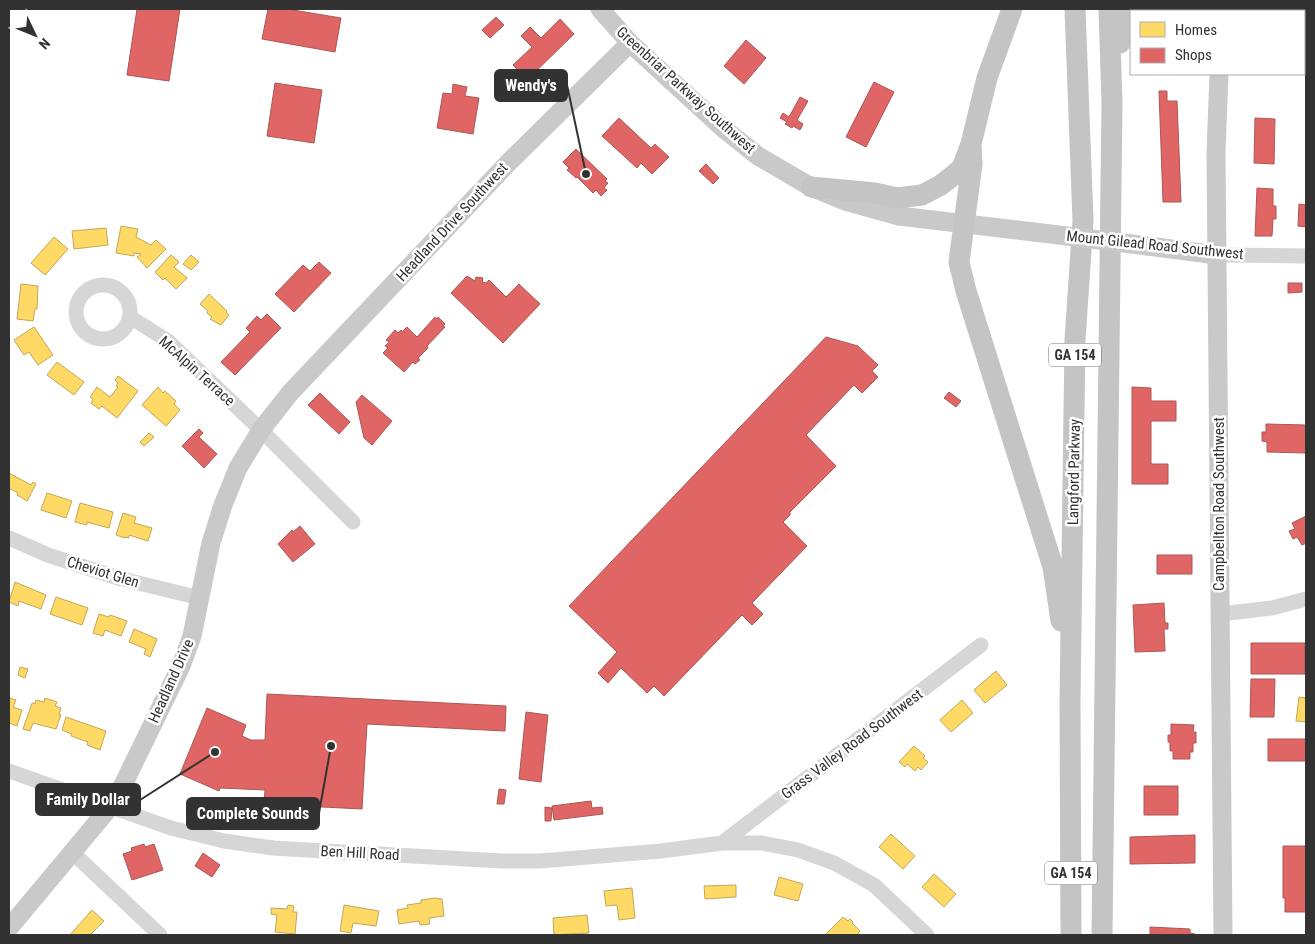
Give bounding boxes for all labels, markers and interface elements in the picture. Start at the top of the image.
north arrow [10,10,60,60]
legend [1130,10,1305,75]
text: Homes [1175,21,1217,39]
street label: Greenbriar Parkway Southwest [613,23,759,157]
text: N [36,35,53,52]
text: Shops [1175,46,1212,64]
callout: Wendy's [495,70,567,101]
text: Wendy's [505,76,557,95]
street label: Headland Drive Southwest [392,159,512,285]
street label: Mount Gilead Road Southwest [1066,227,1244,263]
street label: McAlpin Terrace [155,332,239,410]
road number: GA 154 [1049,344,1101,366]
street label: Campbellton Road Southwest [1210,417,1228,591]
street label: Langford Parkway [1064,419,1084,525]
street label: Cheviot Glen [65,552,141,592]
street label: Headland Drive [145,636,197,726]
street label: Grass Valley Road Southwest [778,685,926,803]
callout: Family Dollar [36,784,140,815]
text: Family Dollar [46,790,130,809]
callout: Complete Sounds [187,798,319,829]
text: Complete Sounds [197,804,309,823]
street label: Ben Hill Road [320,842,400,864]
road number: GA 154 [1045,861,1097,884]

